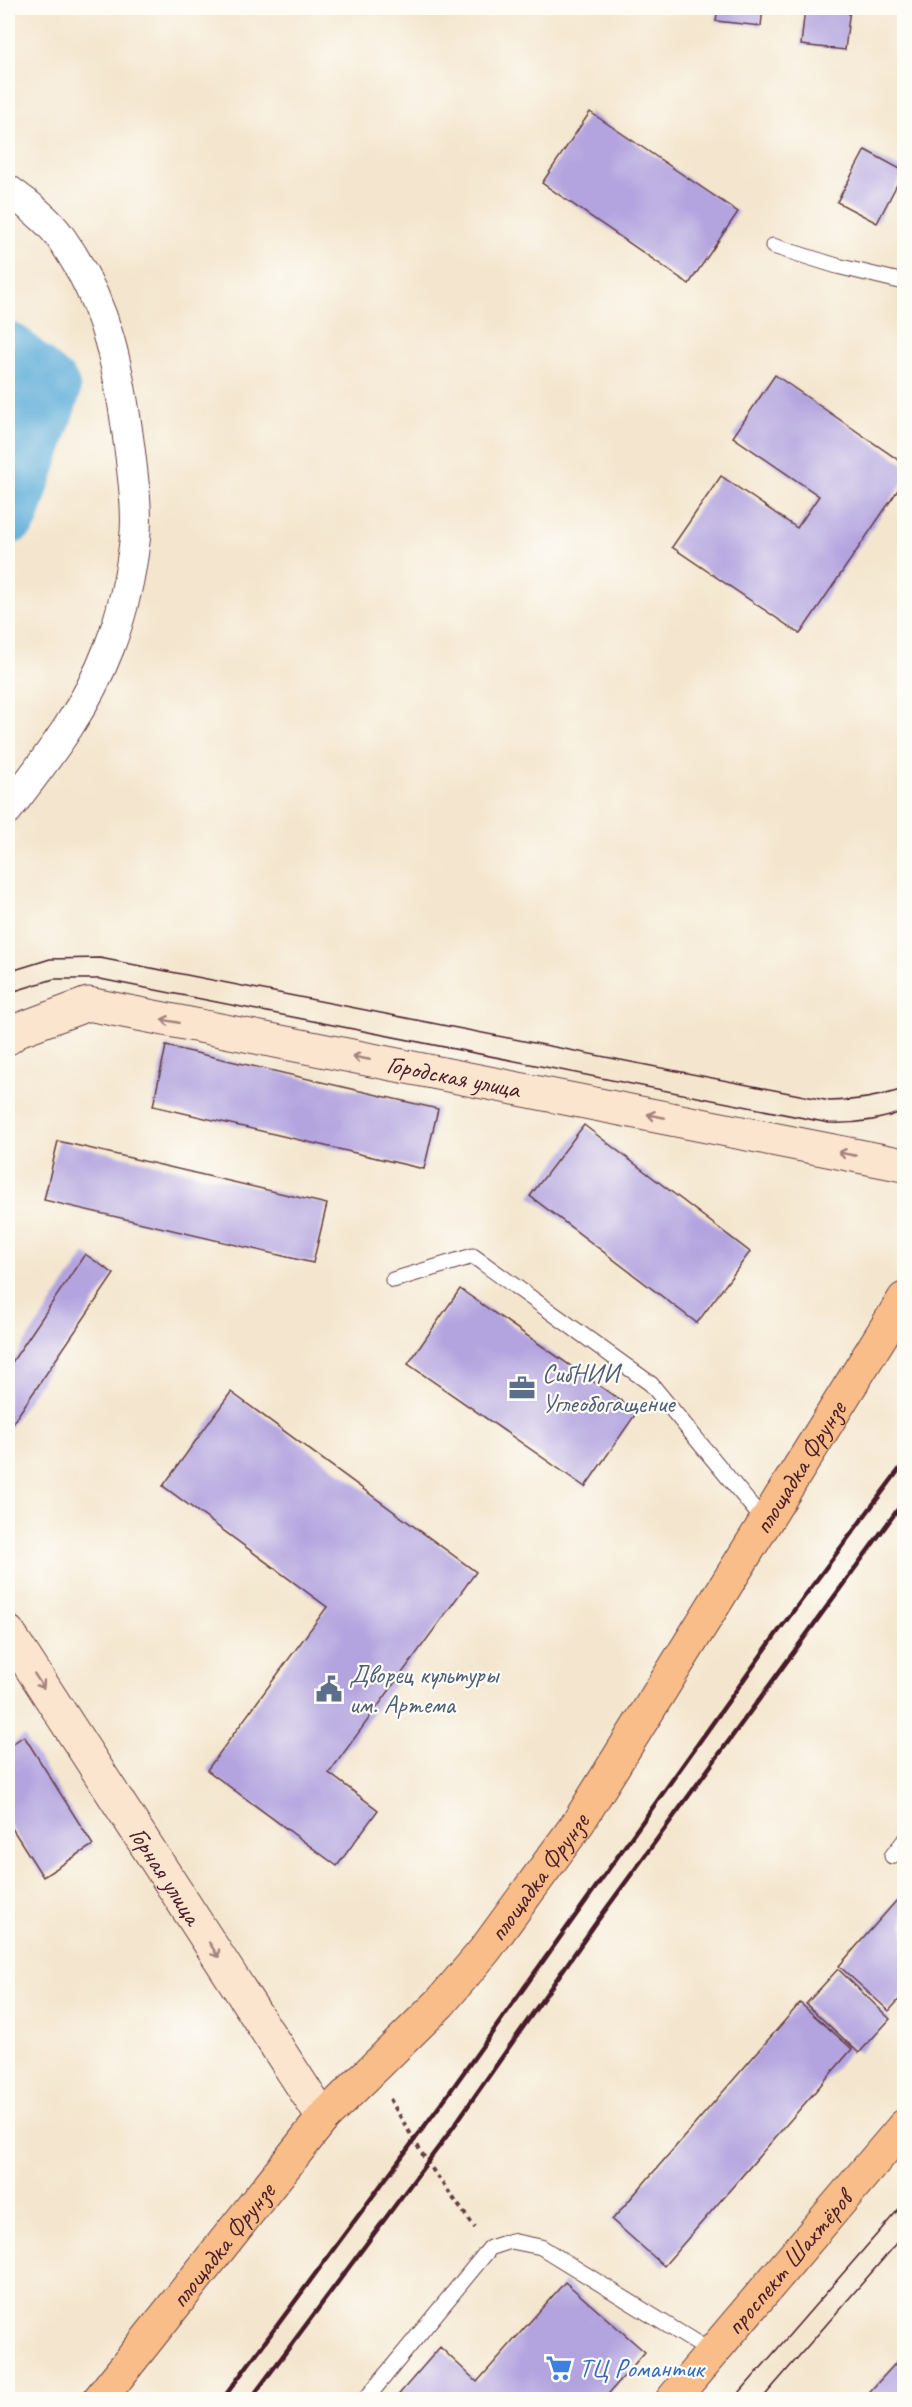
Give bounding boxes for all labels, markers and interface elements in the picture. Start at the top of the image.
one-way arrow [161,1014,180,1026]
street label: Городская улица [384,1047,524,1106]
one-way arrow [352,1052,372,1063]
one-way arrow [646,1110,666,1121]
one-way arrow [838,1148,857,1159]
place label: СибНИИ Углеобогащение [542,1357,677,1420]
office icon: СибНИИ Углеобогащение [507,1373,537,1403]
street label: площадка Фрунзе [746,1394,854,1540]
place label: Дворец культуры им. Артема [349,1658,500,1721]
one-way arrow [34,1672,46,1689]
public building icon: Дворец культуры им. Артема [314,1674,344,1704]
street label: площадка Фрунзе [481,1806,598,1948]
street label: Горная улица [122,1820,210,1933]
one-way arrow [208,1942,221,1959]
street label: площадка Фрунзе [163,2175,283,2314]
street label: проспект Шахтёров [718,2180,862,2342]
place label: ТЦ Романтик [579,2352,706,2385]
supermarket icon: ТЦ Романтик [544,2353,574,2383]

